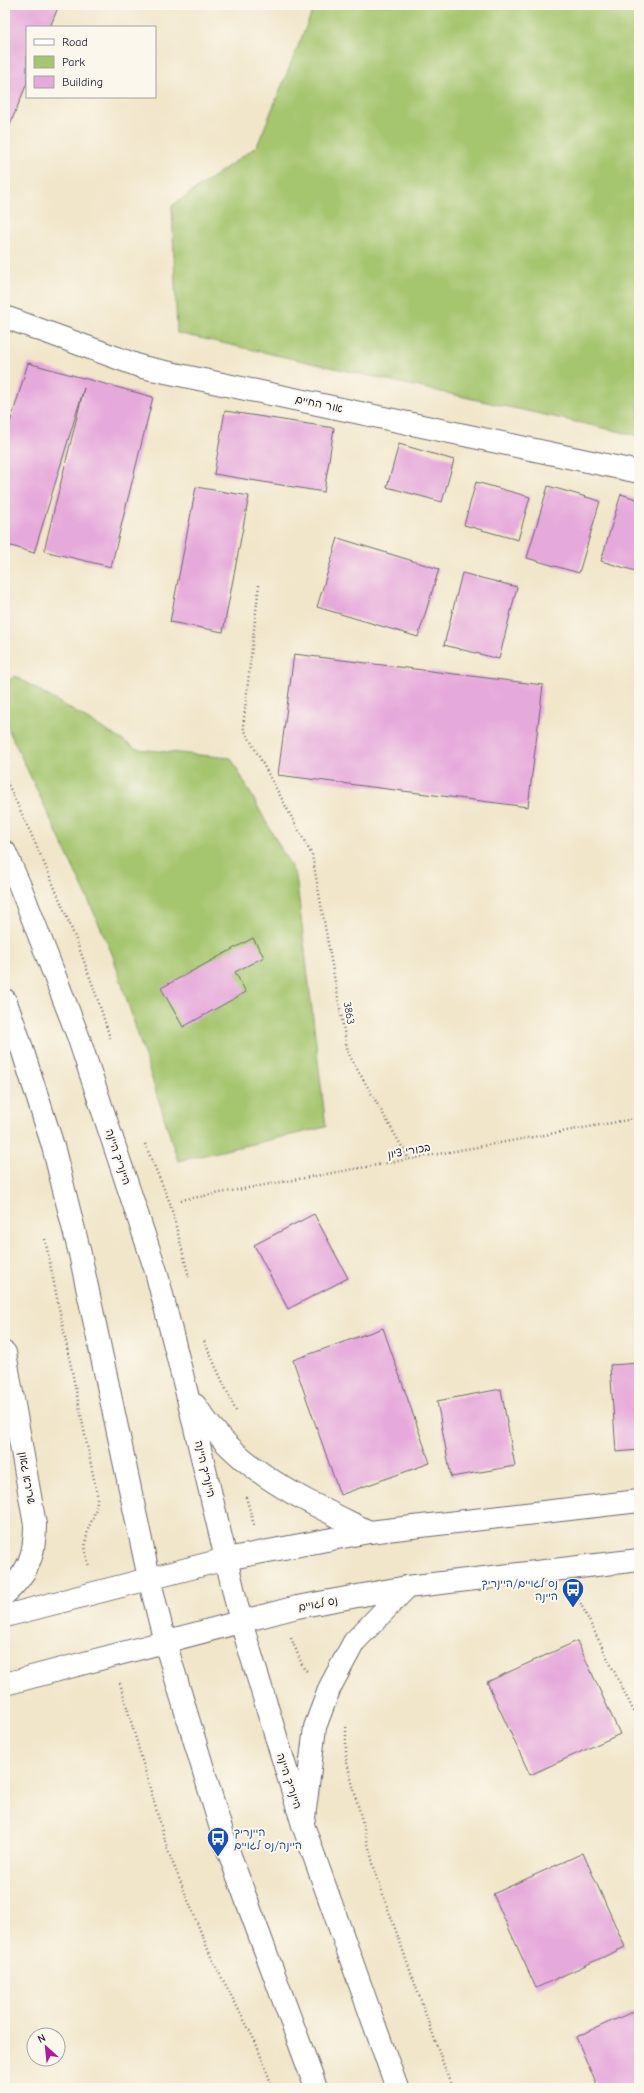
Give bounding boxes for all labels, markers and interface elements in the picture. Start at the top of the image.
legend [26,26,156,98]
text: Road [62,35,88,49]
text: Park [62,55,85,69]
text: Building [62,75,103,89]
street label: אור החיים [294,393,344,415]
street label: 3863 [341,1001,357,1025]
street label: היינריך היינה [103,1127,133,1187]
street label: בכורי ציון [387,1141,431,1161]
street label: היינריך היינה [192,1439,218,1499]
street label: שרירא גאון [16,1451,38,1506]
bus stop icon: נס לגויים/היינריך היינה [560,1576,586,1609]
place label: נס לגויים/היינריך היינה [481,1577,558,1603]
street label: נס לגויים [297,1594,339,1614]
street label: היינריך היינה [274,1751,304,1811]
bus stop icon: היינריך היינה/נס לגויים [205,1825,231,1858]
place label: היינריך היינה/נס לגויים [234,1826,302,1852]
north arrow [26,2027,66,2067]
text: N [36,2031,48,2046]

